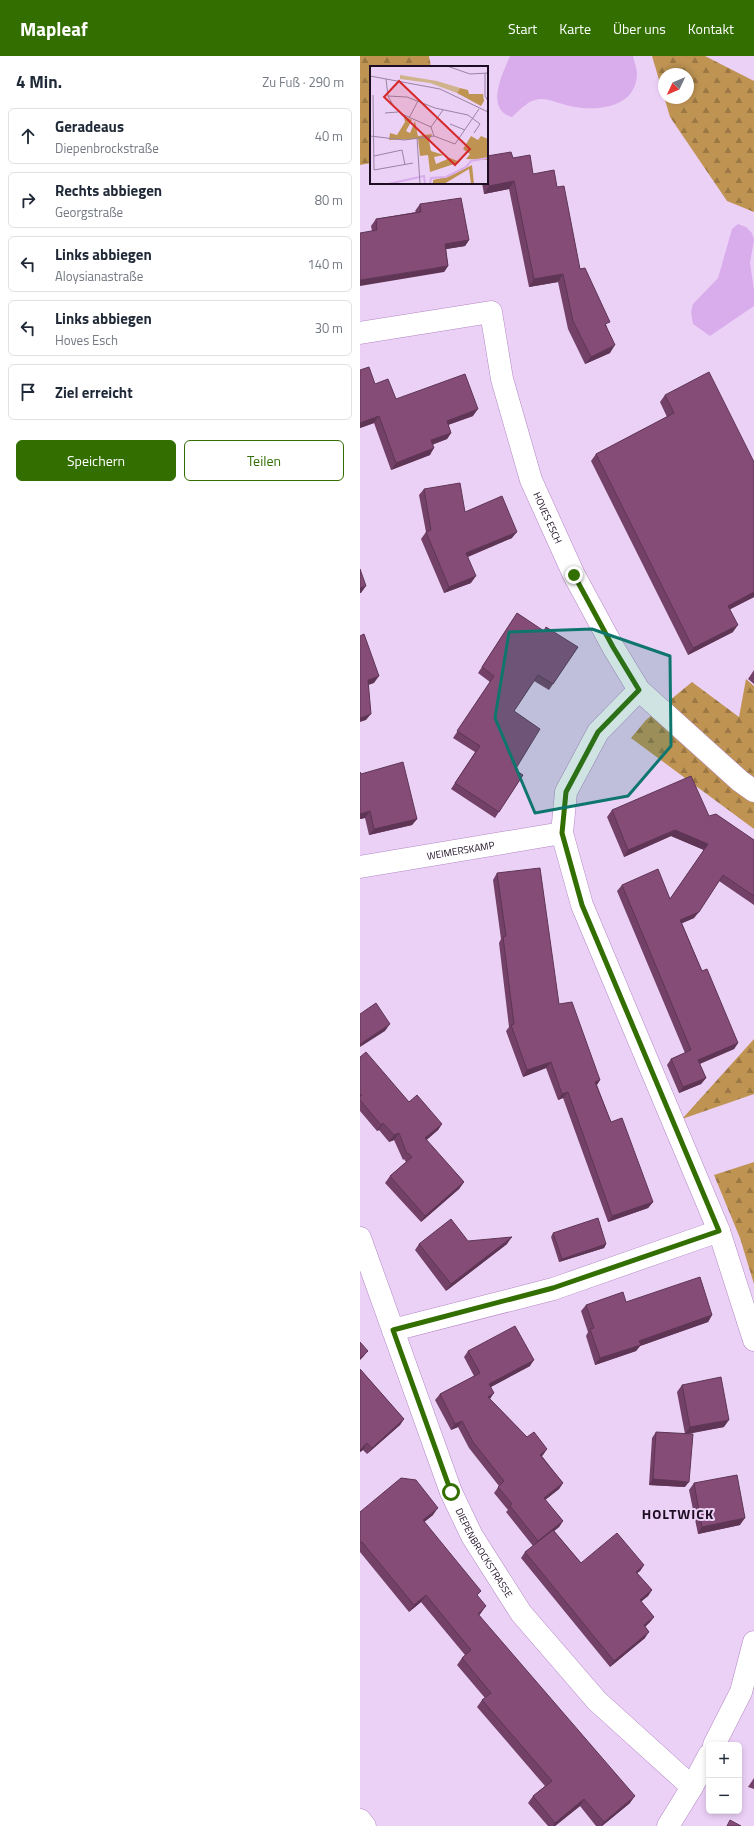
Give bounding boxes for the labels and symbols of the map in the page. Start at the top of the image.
inset map [370,66,488,184]
north arrow [658,68,694,104]
street label: HOVES ESCH [530,489,566,546]
route end [565,566,583,584]
street label: WEIMERSKAMP [426,837,496,863]
route start [442,1483,460,1501]
district label: HOLTWICK [642,1503,714,1524]
street label: DIEPENBROCKSTRASSE [452,1505,517,1601]

